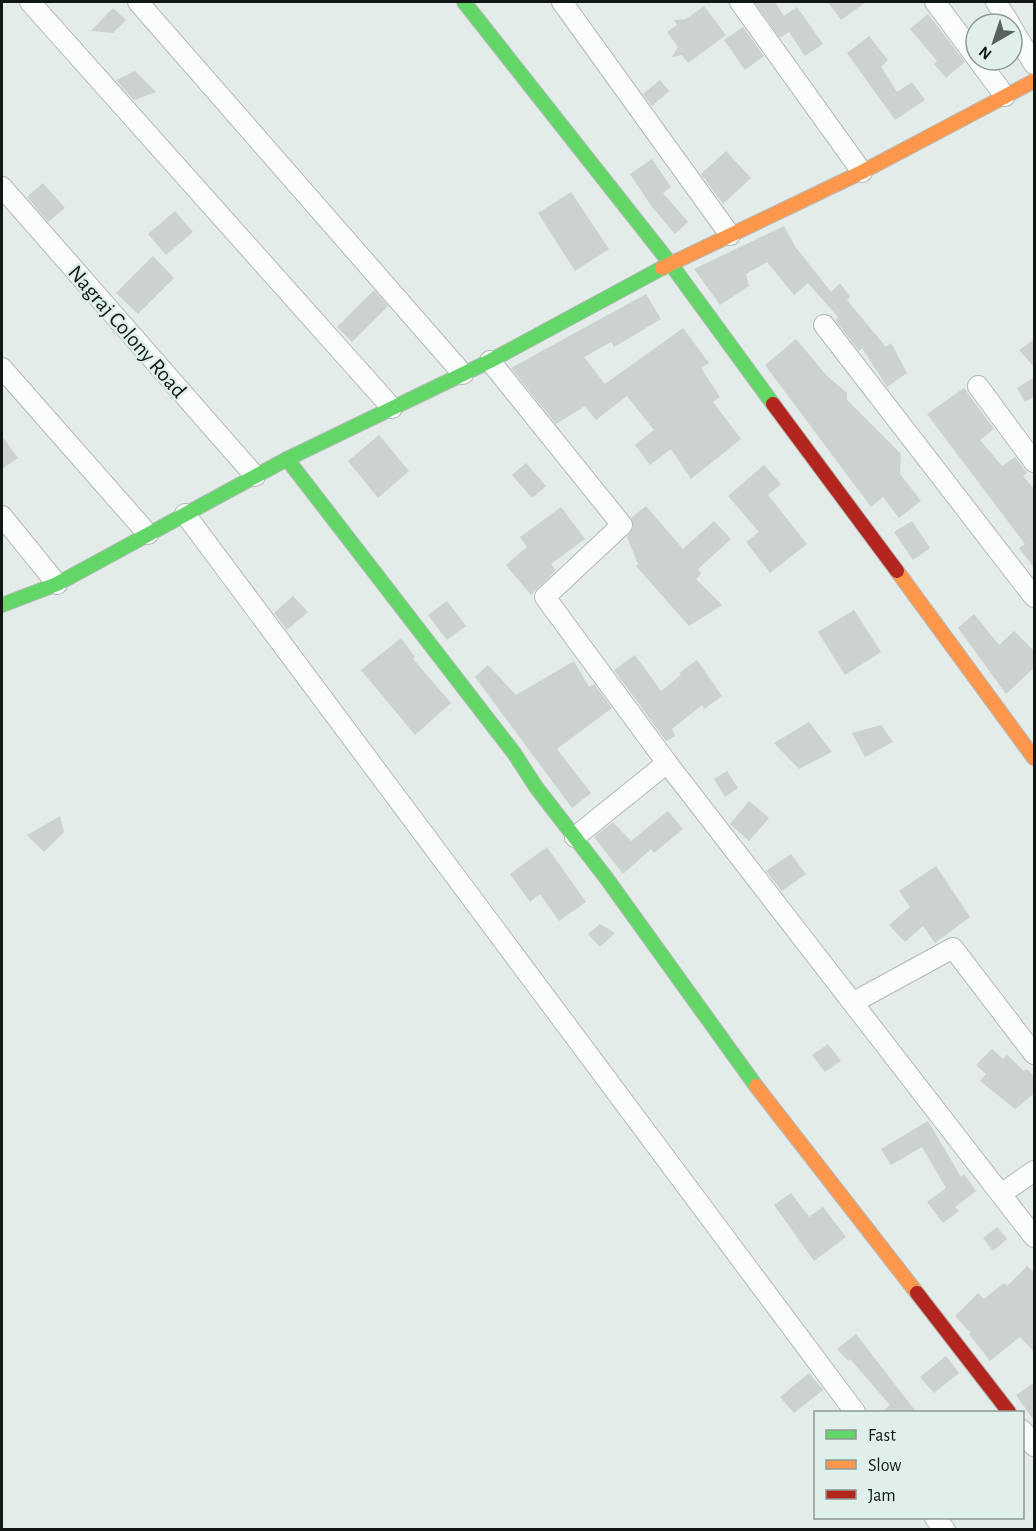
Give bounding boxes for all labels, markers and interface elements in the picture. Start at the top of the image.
north arrow [964,12,1024,72]
text: N [976,43,995,63]
street label: Nagraj Colony Road [64,261,190,402]
legend [814,1411,1024,1519]
text: Fast [868,1427,896,1445]
text: Slow [868,1457,901,1475]
text: Jam [868,1487,896,1505]

